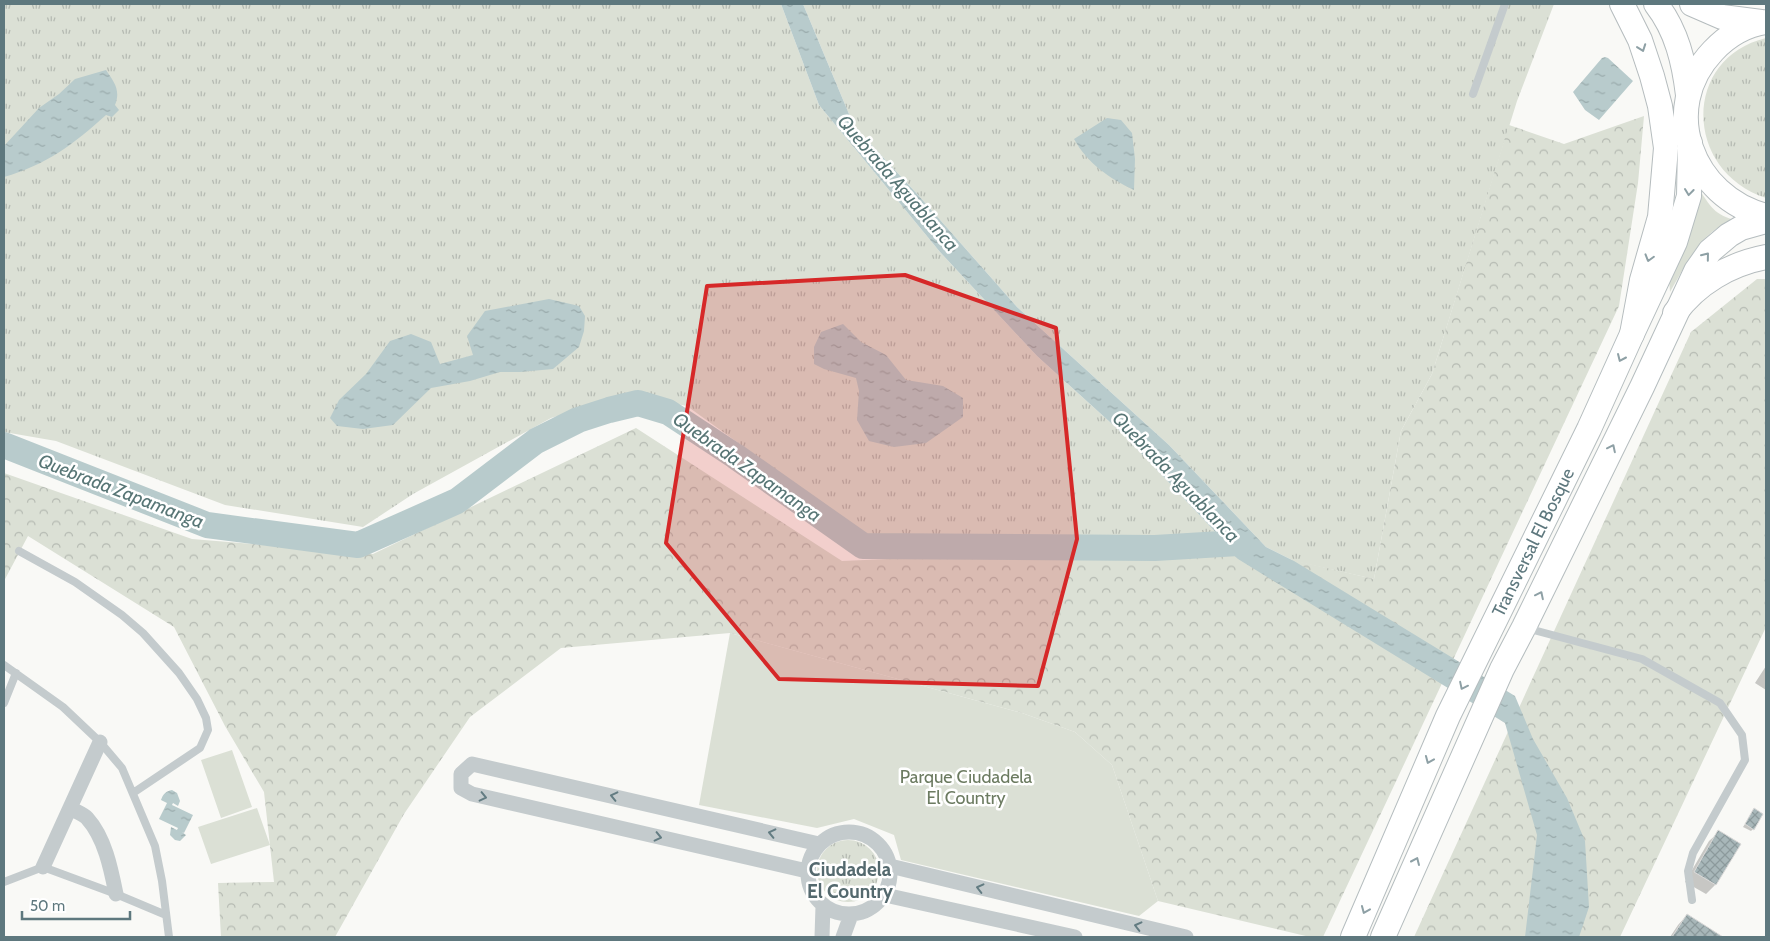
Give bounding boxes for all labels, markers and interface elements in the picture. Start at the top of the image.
one-way arrow [1636,43,1646,52]
water label: Quebrada Aguablanca [833,110,963,256]
one-way arrow [1684,188,1695,196]
one-way arrow [1644,253,1654,262]
one-way arrow [1701,253,1709,262]
one-way arrow [1616,353,1627,362]
water label: Quebrada Zapamanga [669,407,825,527]
water label: Quebrada Aguablanca [1108,407,1244,547]
one-way arrow [1605,445,1615,454]
water label: Quebrada Zapamanga [35,449,207,533]
street label: Transversal El Bosque [1488,464,1579,620]
one-way arrow [1534,591,1544,600]
one-way arrow [1459,681,1469,690]
one-way arrow [1425,755,1436,764]
park label: Parque Ciudadela El Country [900,766,1033,809]
one-way arrow [478,791,487,801]
one-way arrow [609,791,618,802]
one-way arrow [767,828,776,839]
one-way arrow [654,831,663,842]
one-way arrow [1411,857,1421,865]
district label: Ciudadela El Country [807,858,894,903]
one-way arrow [976,883,985,894]
scale bar [22,888,130,920]
text: 50 m [30,897,65,915]
one-way arrow [1361,905,1371,914]
one-way arrow [1134,921,1143,932]

